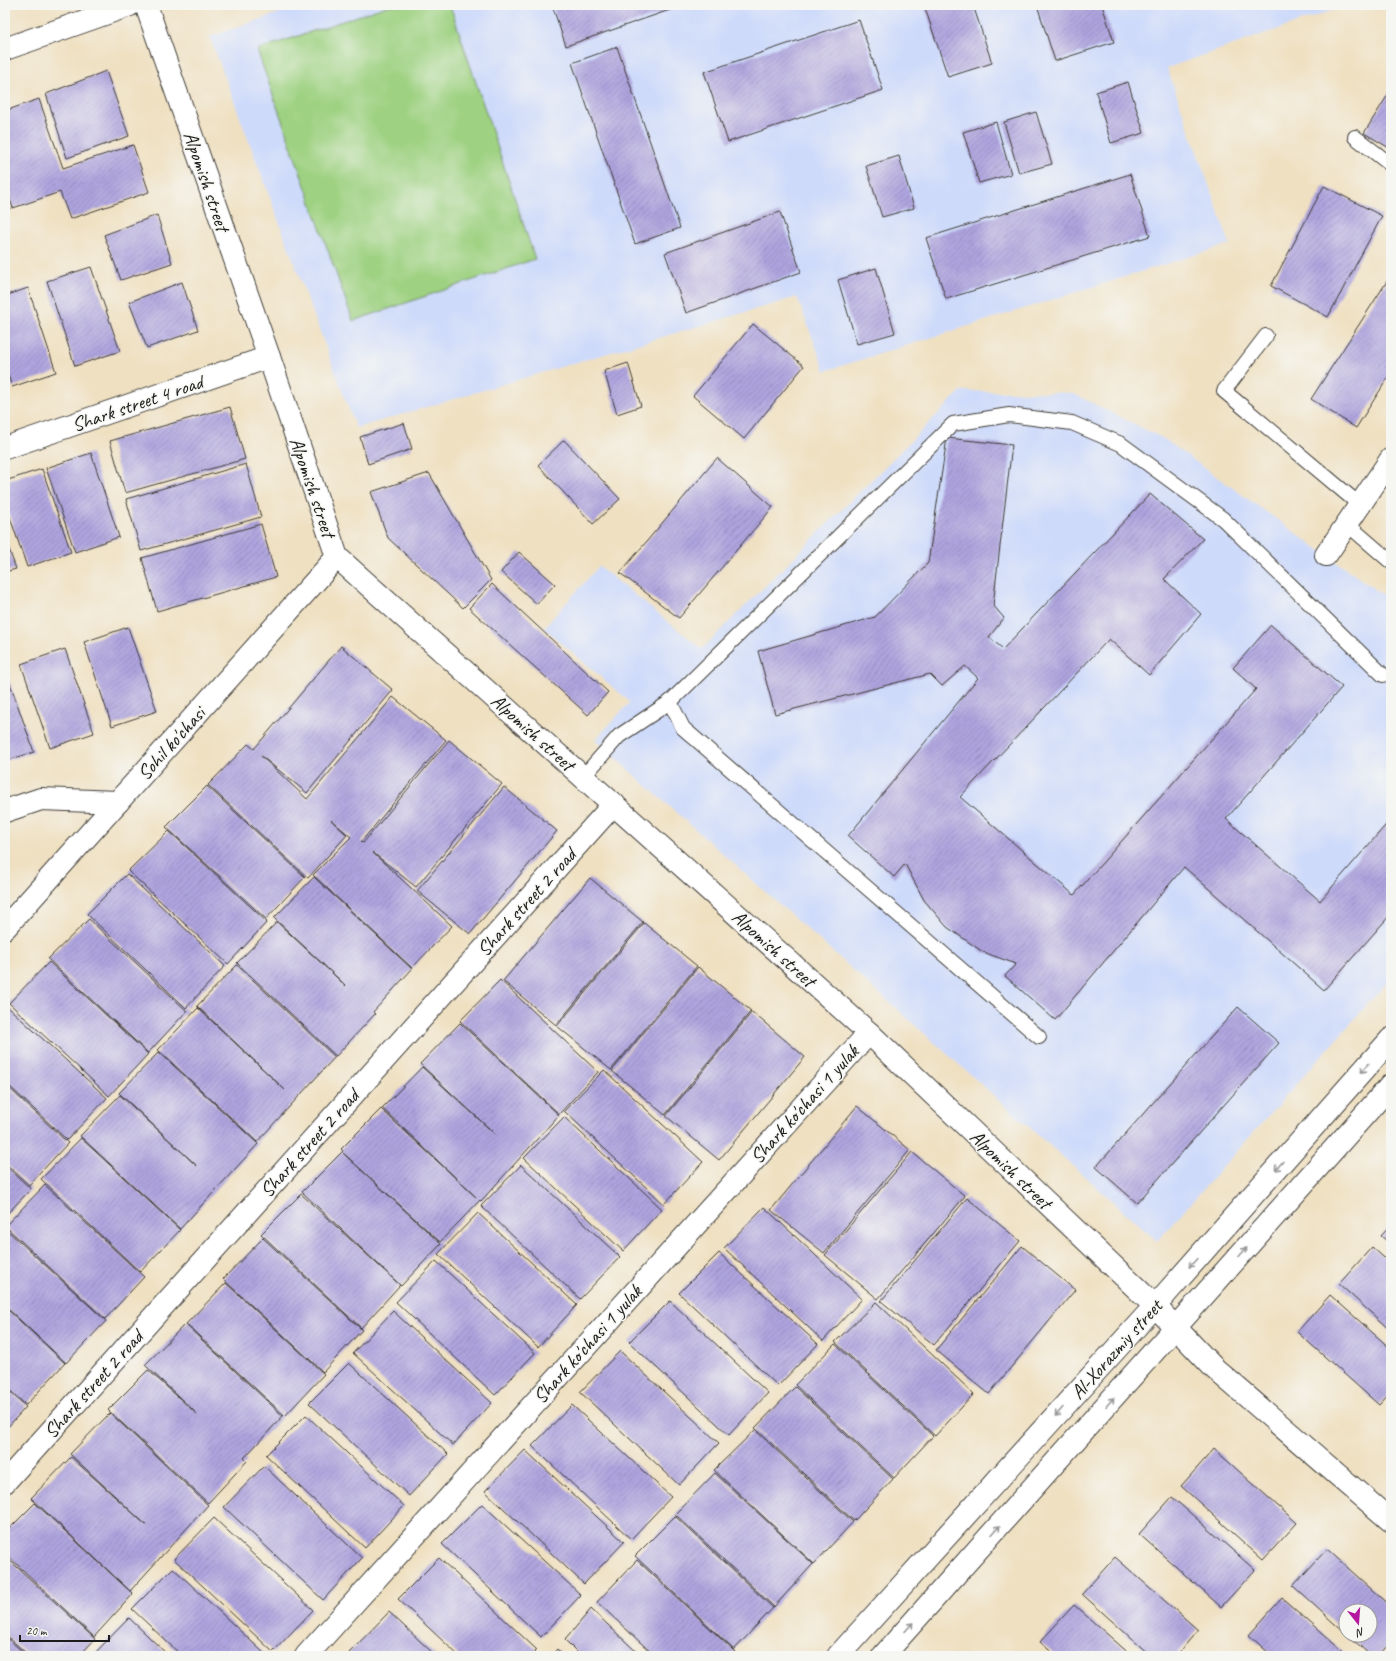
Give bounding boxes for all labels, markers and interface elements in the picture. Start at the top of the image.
street label: Alpomish street [178,128,236,238]
street label: Shark street 4 road [69,368,209,438]
street label: Alpomish street [284,434,342,544]
street label: Alpomish street [486,688,582,779]
street label: Sohil ko'chasi [132,700,212,785]
street label: Shark street 2 road [471,841,583,961]
street label: Alpomish street [727,904,823,995]
street label: Shark ko'chasi 1 yulak [745,1039,865,1169]
one-way arrow [1361,1063,1370,1073]
street label: Shark street 2 road [254,1082,366,1202]
street label: Alpomish street [965,1124,1059,1217]
one-way arrow [1275,1160,1284,1171]
one-way arrow [1238,1247,1248,1257]
one-way arrow [1188,1258,1198,1268]
street label: Shark ko'chasi 1 yulak [528,1279,648,1409]
street label: Al-Xorazmiy street [1065,1293,1169,1404]
street label: Shark street 2 road [38,1323,150,1443]
one-way arrow [1106,1396,1115,1407]
one-way arrow [1055,1406,1064,1416]
one-way arrow [991,1525,1000,1535]
north arrow [1338,1603,1378,1643]
scale bar [20,1617,109,1643]
one-way arrow [905,1622,914,1632]
text: 20 m [26,1623,48,1639]
text: N [1354,1625,1366,1641]

